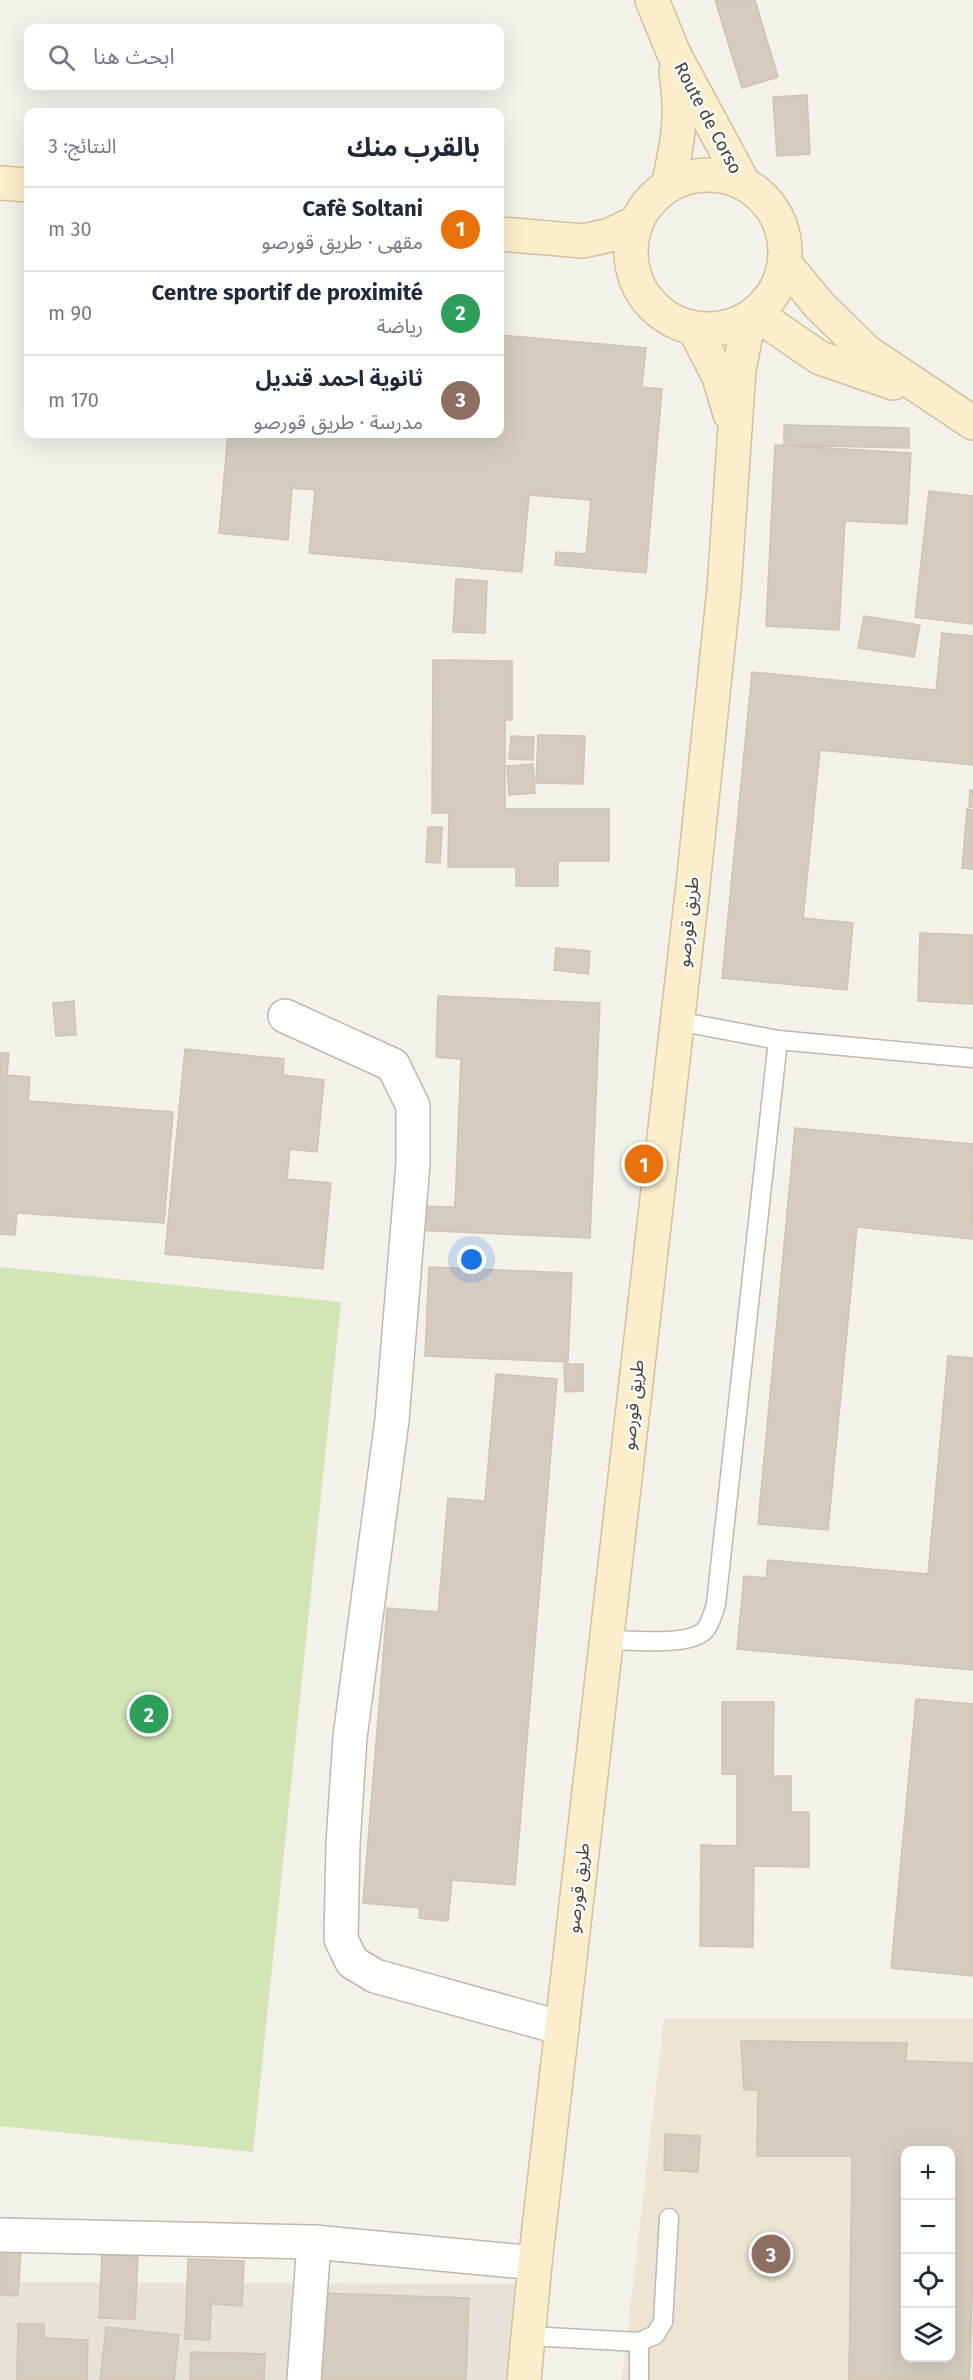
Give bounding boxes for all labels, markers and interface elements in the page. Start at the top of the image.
search box [24,24,504,90]
icon: search [45,41,78,74]
text: ابحث هنا [93,43,175,70]
street label: Route de Corso [669,58,747,178]
text: بالقرب منك [347,132,480,163]
text: النتائج: 3 [48,134,117,158]
text: Cafè Soltani [302,195,423,222]
text: 30 m [48,217,92,241]
text: 1 [456,217,465,241]
text: مقهى · طريق قورصو [261,230,423,254]
text: Centre sportif de proximité [152,279,423,306]
text: 90 m [48,301,92,325]
text: 2 [455,301,466,325]
text: رياضة [377,314,423,338]
text: ثانوية احمد قنديل [255,365,423,392]
text: 170 m [48,388,99,412]
text: 3 [455,388,466,412]
text: مدرسة · طريق قورصو [253,410,423,434]
street label: طريق قورصو [672,876,704,968]
pin: 1 [624,1142,664,1186]
your location [457,1245,486,1274]
street label: طريق قورصو [617,1359,649,1451]
pin: 2 [130,1692,168,1736]
street label: طريق قورصو [562,1842,594,1934]
map controls [901,2146,955,2362]
button: + [901,2146,955,2200]
button: − [901,2200,955,2254]
pin: 3 [752,2232,790,2276]
button: locate [901,2254,955,2308]
button: layers [901,2308,955,2362]

